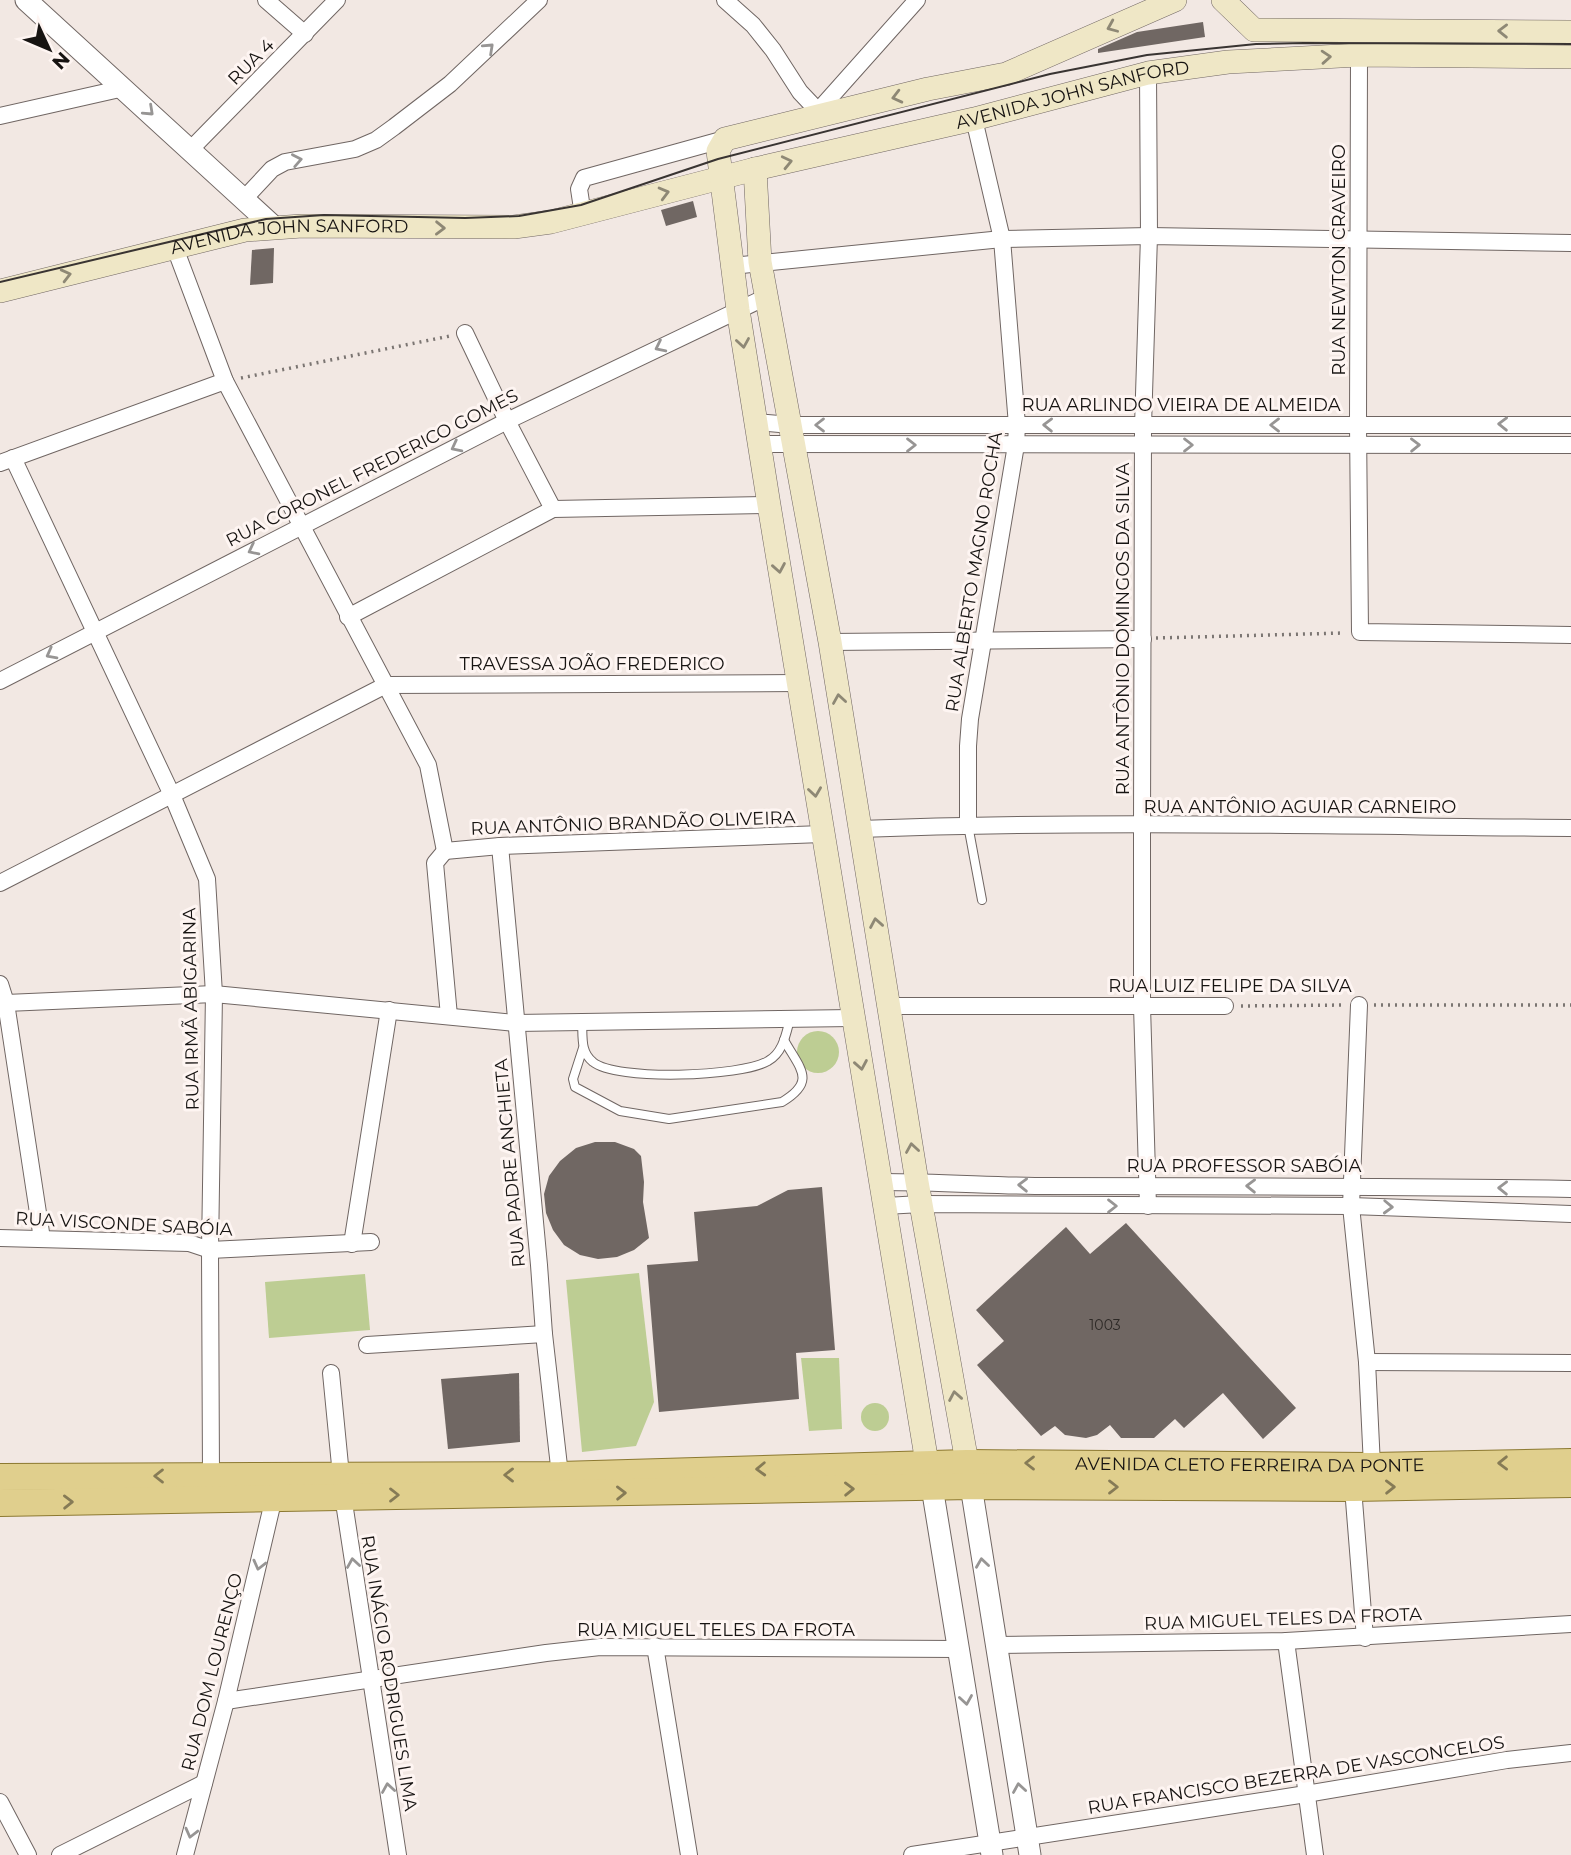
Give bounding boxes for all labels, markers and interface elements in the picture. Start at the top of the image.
north arrow [14,14,84,84]
one-way arrow [1107,19,1120,33]
one-way arrow [1497,24,1508,39]
street label: RUA 4 [223,34,279,90]
one-way arrow [481,44,494,56]
text: N [47,47,74,74]
one-way arrow [1321,50,1332,65]
street label: AVENIDA JOHN SANFORD [954,56,1191,134]
one-way arrow [891,89,903,103]
one-way arrow [141,103,154,116]
street label: RUA NEWTON CRAVEIRO [1328,144,1350,376]
one-way arrow [291,153,303,168]
one-way arrow [781,156,793,170]
one-way arrow [657,187,669,201]
street label: AVENIDA JOHN SANFORD [168,215,408,259]
one-way arrow [435,221,446,236]
one-way arrow [60,269,72,283]
one-way arrow [735,337,750,349]
one-way arrow [655,339,667,353]
street label: RUA CORONEL FREDERICO GOMES [222,384,522,552]
street label: RUA ARLINDO VIEIRA DE ALMEIDA [1021,394,1341,416]
one-way arrow [1497,416,1508,432]
one-way arrow [815,417,825,433]
one-way arrow [1042,417,1053,433]
one-way arrow [1270,417,1280,433]
street label: RUA ALBERTO MAGNO ROCHA [941,430,1007,714]
one-way arrow [906,437,917,453]
one-way arrow [1182,437,1193,452]
one-way arrow [1410,437,1421,453]
one-way arrow [451,438,463,452]
street label: RUA ANTÔNIO DOMINGOS DA SILVA [1112,463,1134,795]
one-way arrow [248,541,260,555]
one-way arrow [771,562,786,574]
one-way arrow [46,646,58,659]
street label: TRAVESSA JOÃO FREDERICO [459,653,725,675]
one-way arrow [832,693,847,705]
one-way arrow [808,786,823,798]
street label: RUA ANTÔNIO AGUIAR CARNEIRO [1144,796,1456,818]
street label: RUA ANTÔNIO BRANDÃO OLIVEIRA [470,806,796,840]
street label: RUA IRMÃ ABIGARINA [178,907,204,1110]
one-way arrow [869,917,884,929]
street label: RUA LUIZ FELIPE DA SILVA [1108,975,1352,997]
street label: RUA PADRE ANCHIETA [490,1058,530,1268]
one-way arrow [853,1059,868,1071]
one-way arrow [905,1142,920,1154]
street label: RUA PROFESSOR SABÓIA [1127,1155,1362,1177]
one-way arrow [1018,1178,1029,1193]
one-way arrow [1245,1179,1256,1194]
one-way arrow [1497,1180,1508,1195]
one-way arrow [1107,1198,1118,1214]
one-way arrow [1383,1200,1394,1215]
street label: RUA VISCONDE SABÓIA [15,1207,233,1241]
house number: 1003 [1089,1316,1121,1334]
one-way arrow [948,1390,963,1402]
street label: AVENIDA CLETO FERREIRA DA PONTE [1075,1453,1425,1477]
one-way arrow [1025,1455,1035,1471]
one-way arrow [1497,1456,1508,1471]
one-way arrow [756,1462,767,1477]
one-way arrow [504,1467,514,1483]
one-way arrow [154,1468,164,1484]
one-way arrow [1108,1479,1119,1495]
one-way arrow [1385,1479,1395,1495]
one-way arrow [844,1481,854,1497]
one-way arrow [616,1485,627,1501]
one-way arrow [388,1488,399,1503]
one-way arrow [63,1494,74,1510]
street label: RUA INÁCIO RODRIGUES LIMA [356,1533,422,1813]
one-way arrow [346,1557,361,1569]
one-way arrow [975,1557,990,1569]
one-way arrow [253,1559,267,1571]
street label: RUA DOM LOURENÇO [177,1571,247,1773]
street label: RUA MIGUEL TELES DA FROTA [1144,1603,1422,1635]
street label: RUA MIGUEL TELES DA FROTA [577,1619,855,1641]
one-way arrow [958,1694,973,1706]
street label: RUA FRANCISCO BEZERRA DE VASCONCELOS [1086,1731,1506,1819]
one-way arrow [381,1782,396,1793]
one-way arrow [1012,1782,1027,1794]
one-way arrow [185,1827,199,1839]

